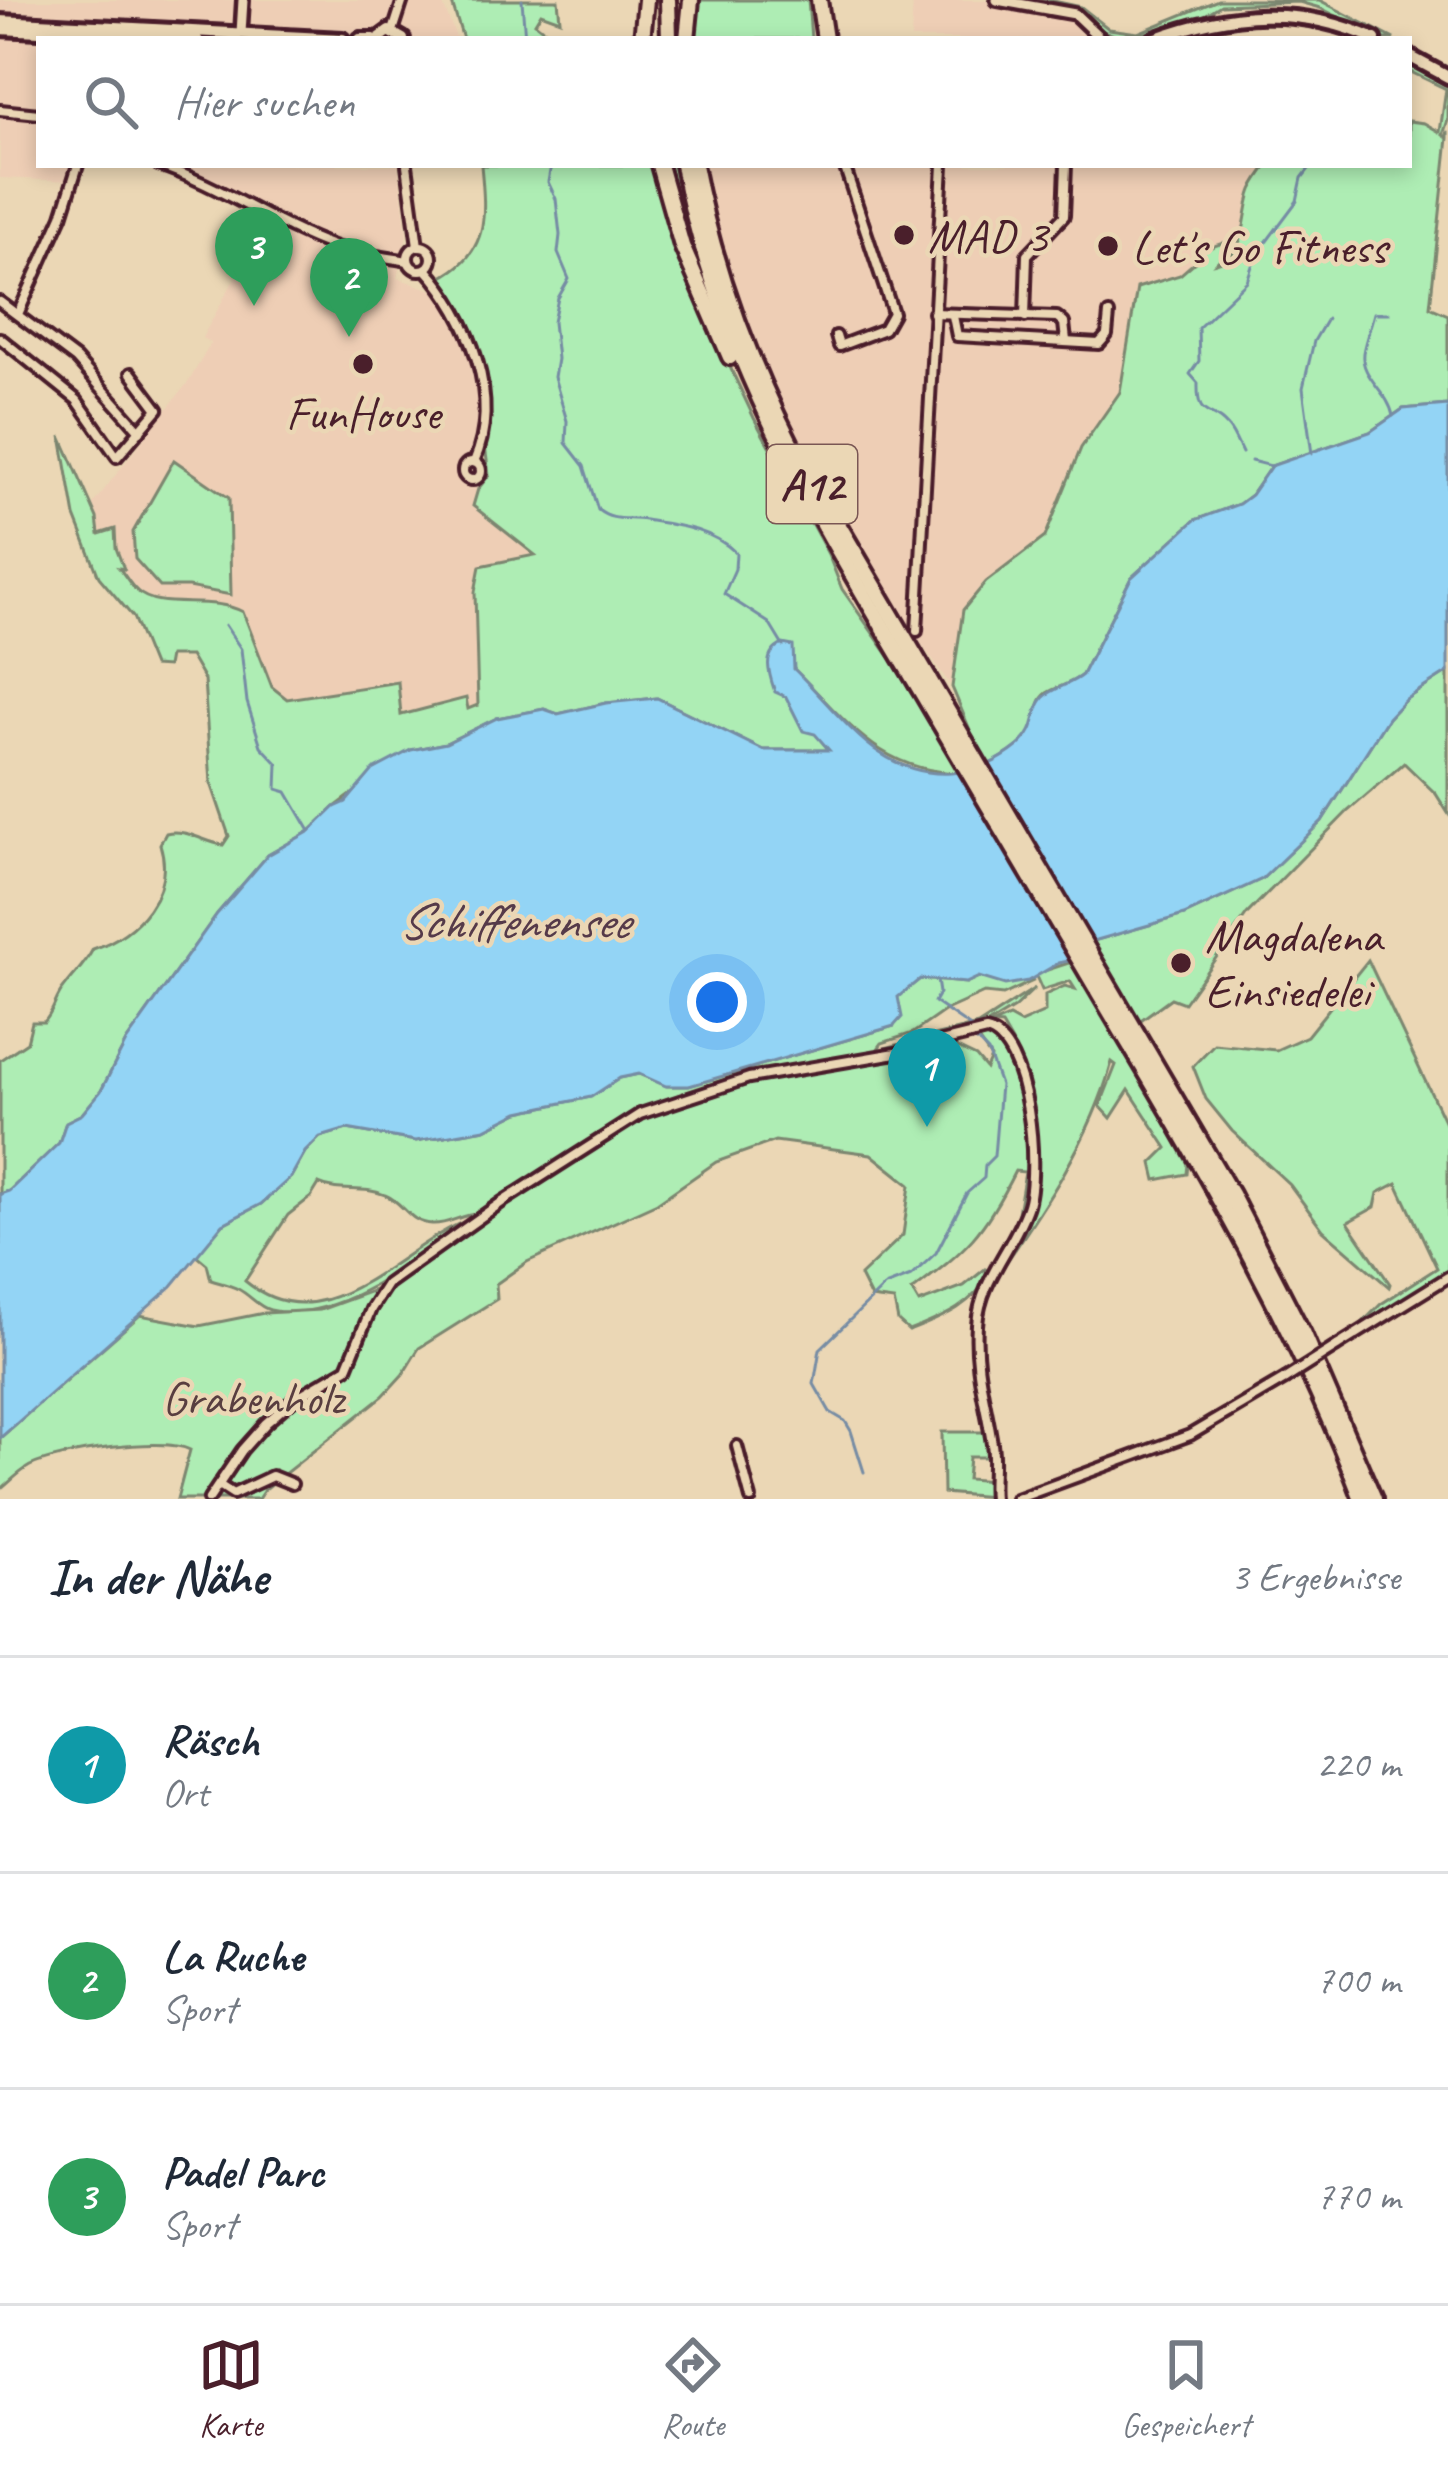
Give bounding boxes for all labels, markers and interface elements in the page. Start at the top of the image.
search box [36,36,1412,168]
icon: search [78,69,144,135]
text: Hier suchen [174,74,354,131]
place label: MAD 3 [928,206,1051,266]
pin: 3 [215,207,293,306]
place label: Let's Go Fitness [1132,217,1391,277]
marker: MAD 3 [891,222,917,248]
marker: Let's Go Fitness [1095,233,1121,259]
pin: 2 [310,238,388,337]
marker: FunHouse [350,351,376,377]
place label: FunHouse [286,383,444,443]
road number: A12 [767,445,857,523]
water label: Schiffenensee [398,889,635,953]
place label: Magdalena Einsiedelei [1205,906,1385,1021]
marker: Magdalena Einsiedelei [1168,950,1194,976]
your location [687,972,747,1032]
pin: 1 [888,1028,966,1127]
park label: Grabenholz [162,1368,347,1428]
text: In der Nähe [48,1545,267,1609]
text: 3 Ergebnisse [1231,1553,1400,1602]
text: Räsch [162,1712,259,1769]
text: 1 [78,1740,96,1789]
text: 220 m [1316,1740,1400,1789]
text: Ort [162,1769,208,1818]
text: La Ruche [162,1928,303,1985]
text: 2 [78,1956,96,2005]
text: 700 m [1316,1956,1400,2005]
text: Sport [162,1985,236,2034]
text: Padel Parc [162,2144,324,2201]
text: 3 [78,2172,96,2221]
text: 770 m [1316,2172,1400,2221]
text: Sport [162,2201,236,2250]
tab: Karte [198,2332,264,2446]
tab: Route [660,2332,726,2446]
tab: Gespeichert [1121,2332,1250,2446]

